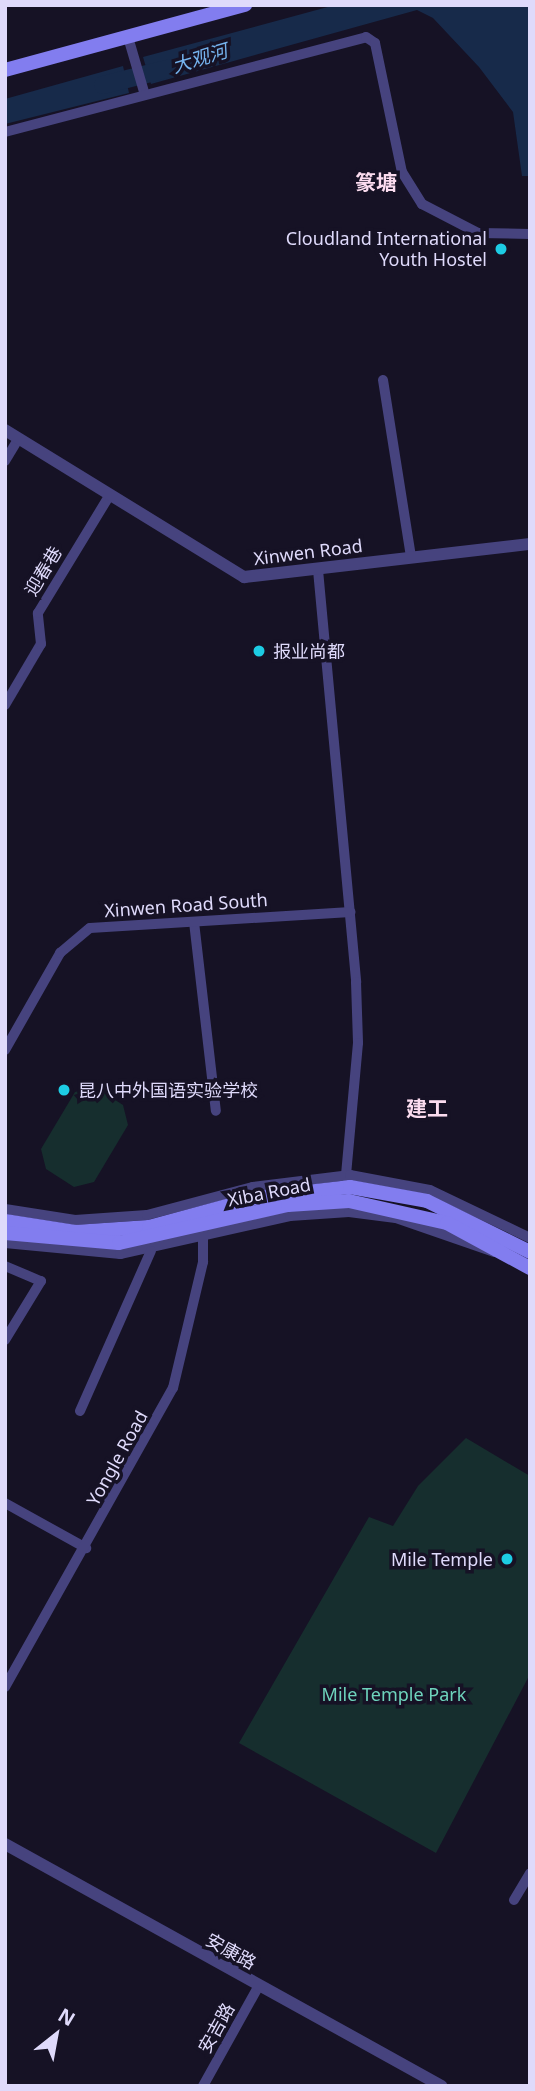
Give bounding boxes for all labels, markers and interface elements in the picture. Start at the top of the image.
water label: 大观河 [169,40,231,78]
district label: 篆塘 [355,169,397,195]
place label: Cloudland International Youth Hostel [286,228,487,270]
marker: Cloudland International Youth Hostel [493,241,509,257]
street label: Xinwen Road [252,535,364,569]
street label: 迎春巷 [20,542,66,600]
place label: 报业尚都 [273,640,345,662]
marker: 报业尚都 [251,643,267,659]
street label: Xinwen Road South [104,889,268,921]
place label: 昆八中外国语实验学校 [78,1079,258,1101]
marker: 昆八中外国语实验学校 [56,1082,72,1098]
district label: 建工 [406,1095,448,1121]
street label: Xiba Road [226,1173,312,1211]
street label: Yongle Road [82,1407,152,1509]
place label: Mile Temple [391,1548,493,1570]
marker: Mile Temple [499,1551,515,1567]
park label: Mile Temple Park [322,1683,466,1705]
street label: 安康路 [202,1928,260,1974]
street label: 安吉路 [193,1999,239,2057]
north arrow [21,2000,91,2070]
text: N [53,2002,80,2032]

